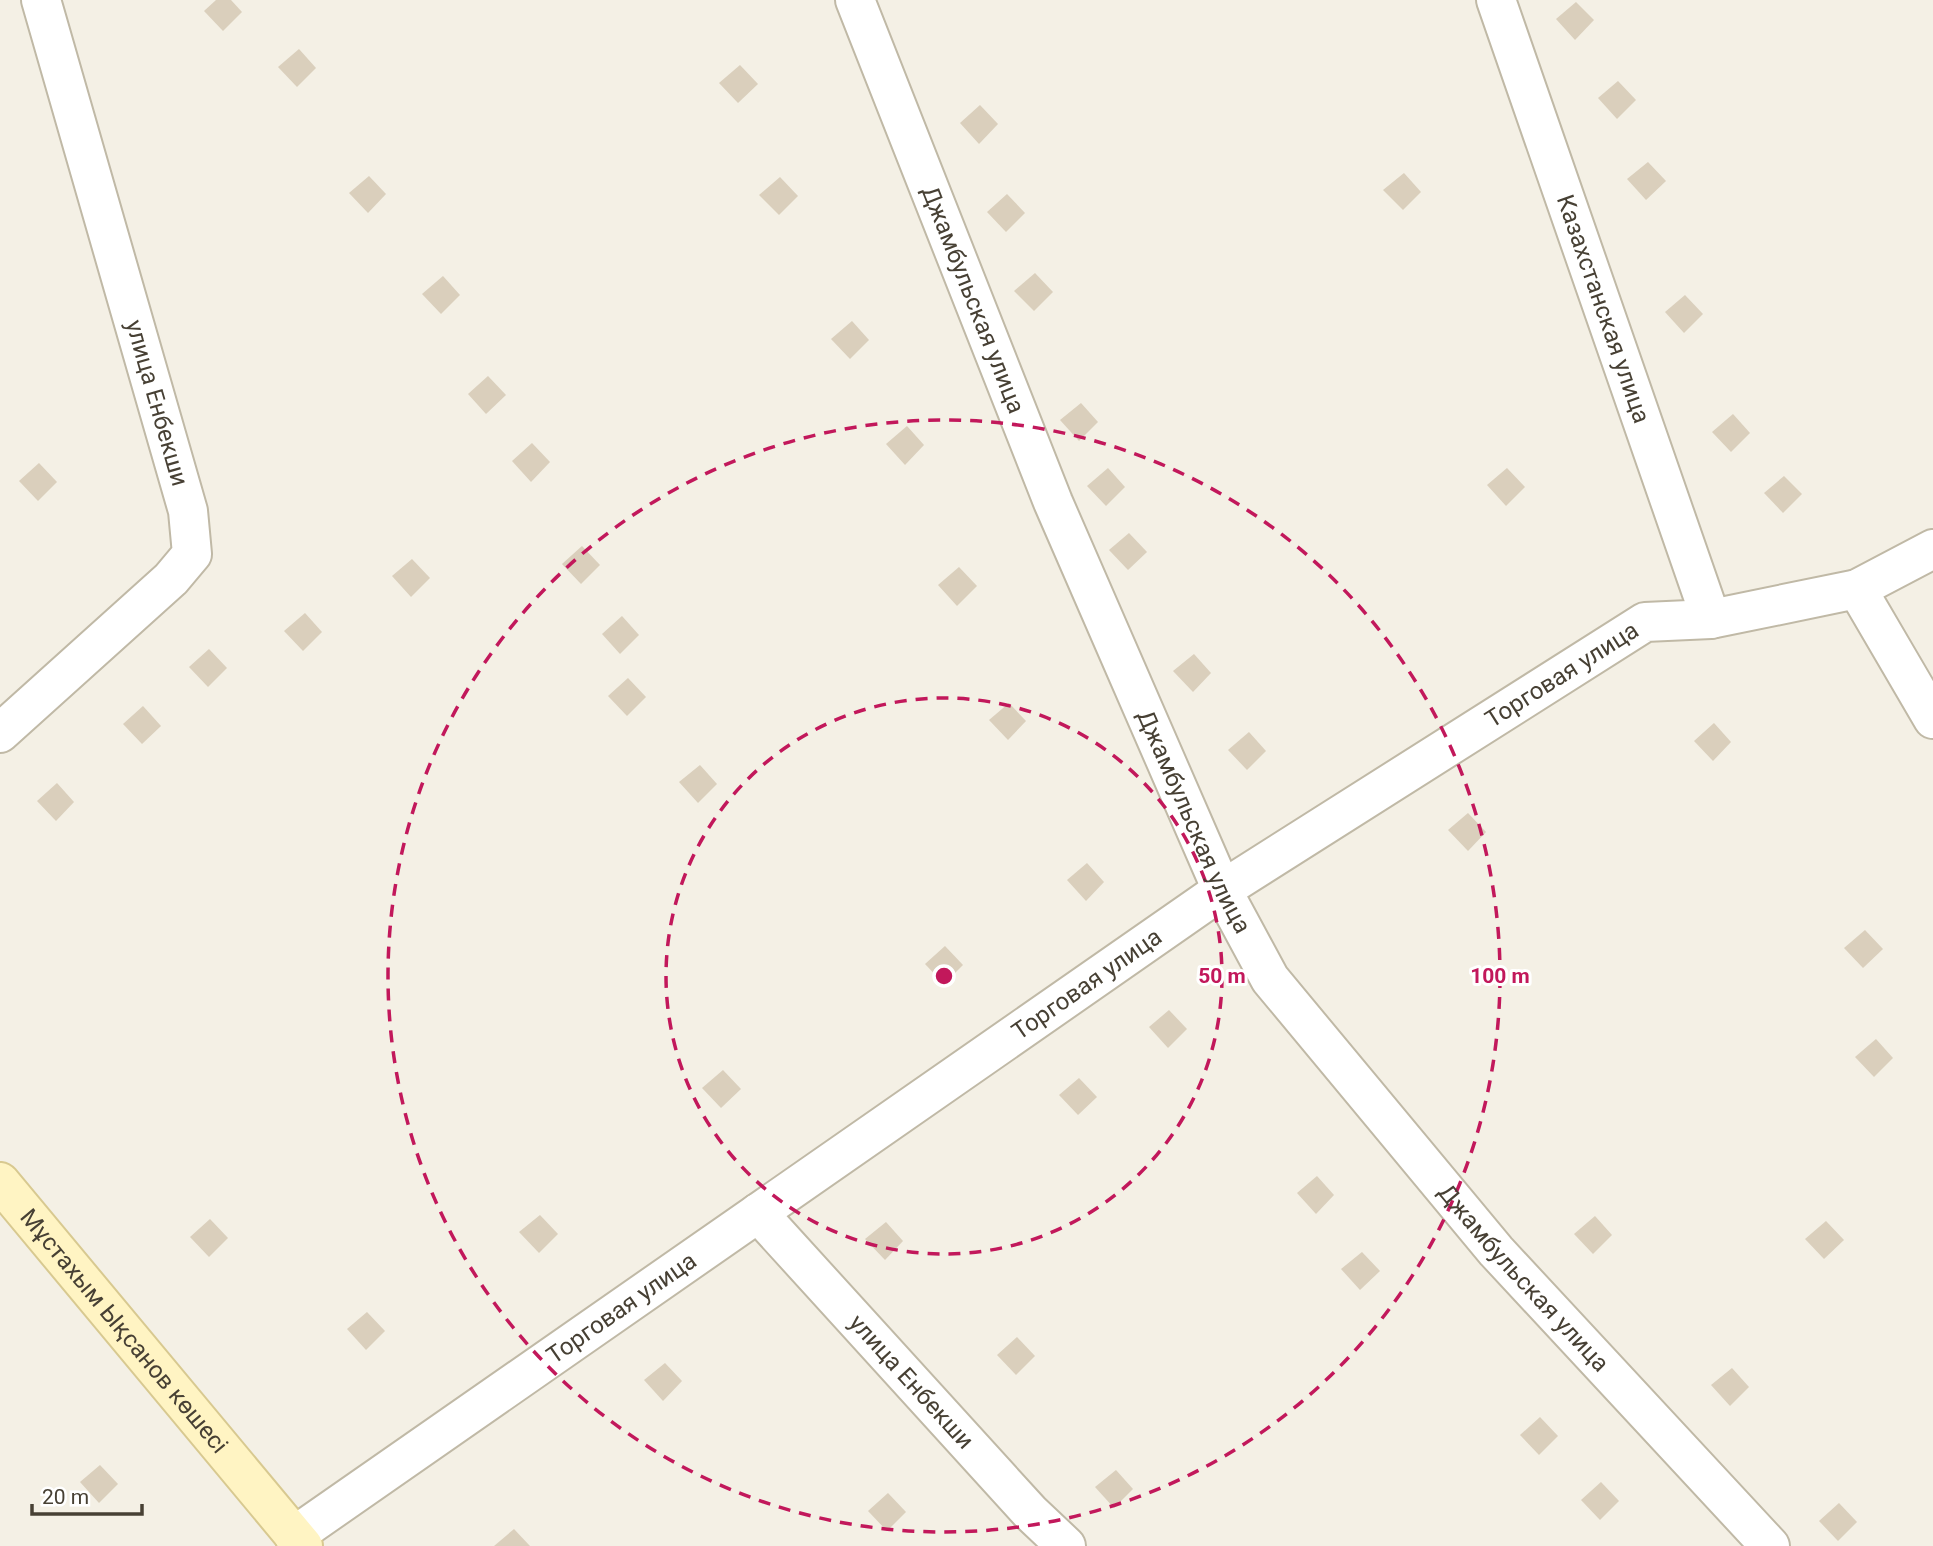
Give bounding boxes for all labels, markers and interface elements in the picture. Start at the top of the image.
street label: Джамбульская улица [916,182,1031,417]
street label: Казахстанская улица [1551,191,1656,427]
street label: улица Енбекши [120,317,194,489]
street label: Торговая улица [1480,616,1644,734]
street label: Джамбульская улица [1131,706,1257,938]
street label: Торговая улица [1007,922,1167,1046]
centre of rings [932,964,956,988]
text: 50 m [1198,964,1246,988]
text: 100 m [1470,964,1530,988]
street label: Джамбульская улица [1432,1179,1615,1377]
street label: Мұстахым Ықсанов көшесі [14,1203,234,1459]
street label: Торговая улица [541,1246,702,1370]
street label: улица Енбекши [843,1309,980,1455]
scale bar [32,1472,142,1516]
text: 20 m [42,1485,89,1509]

